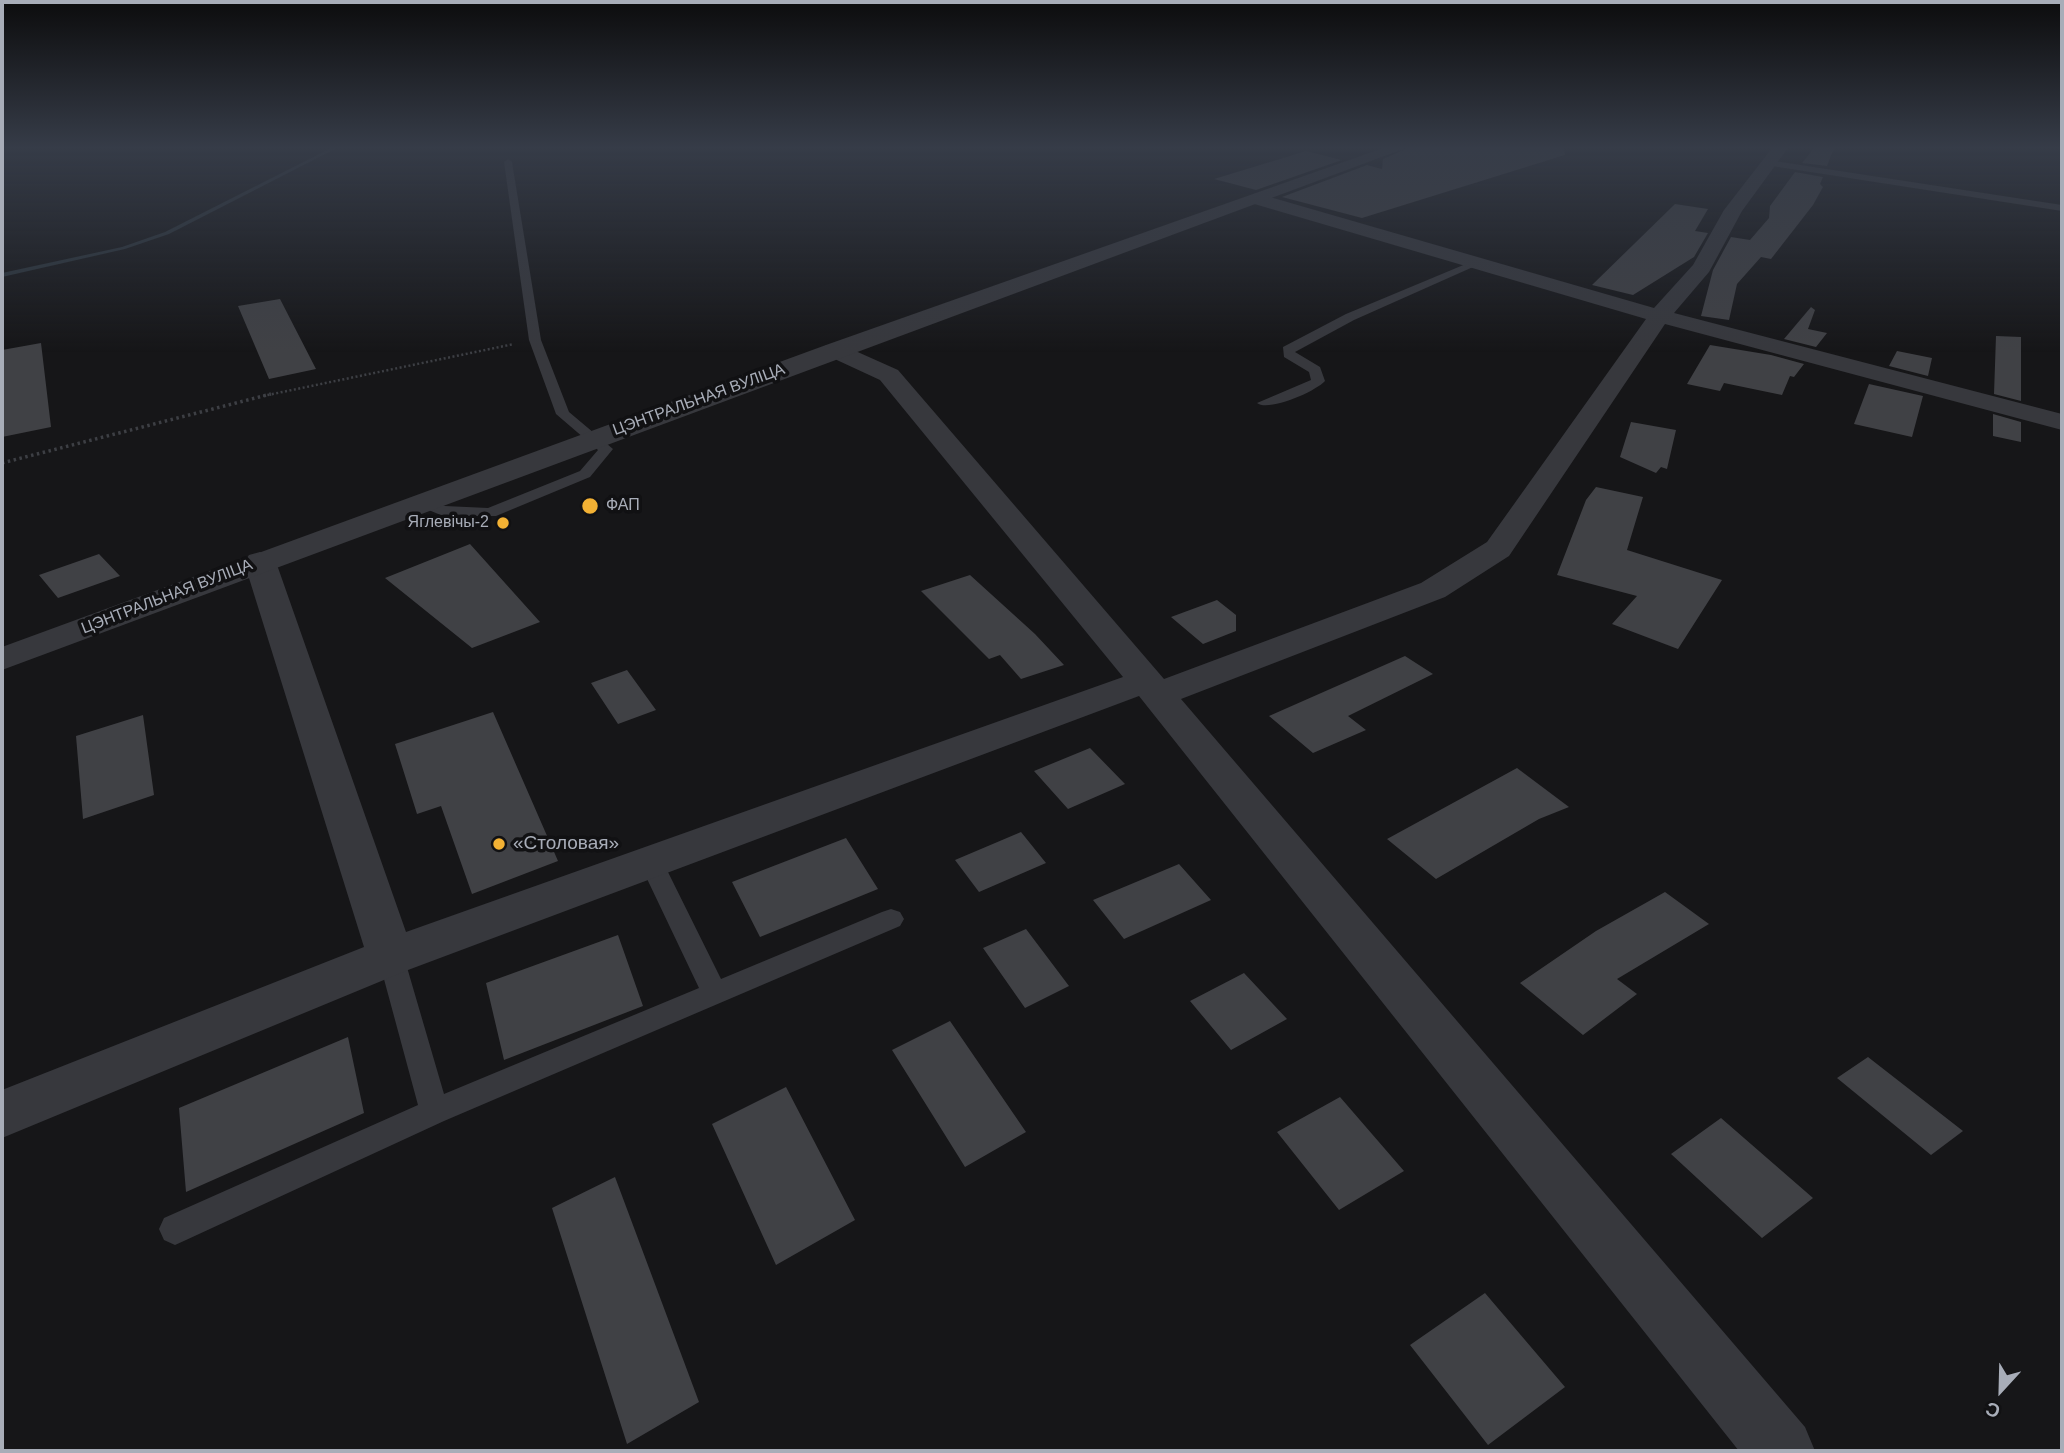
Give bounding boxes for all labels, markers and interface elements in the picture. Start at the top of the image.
street label: ЦЭНТРАЛЬНАЯ ВУЛІЦА [610,360,788,440]
marker: ФАП [580,496,600,516]
place label: ФАП [606,496,640,516]
place label: Яглевічы-2 [408,513,489,533]
marker: Яглевічы-2 [495,515,511,531]
street label: ЦЭНТРАЛЬНАЯ ВУЛІЦА [79,555,255,639]
place label: «Столовая» [513,833,619,855]
marker: «Столовая» [491,836,507,852]
north arrow [1966,1355,2036,1425]
text: С [1983,1398,2003,1422]

